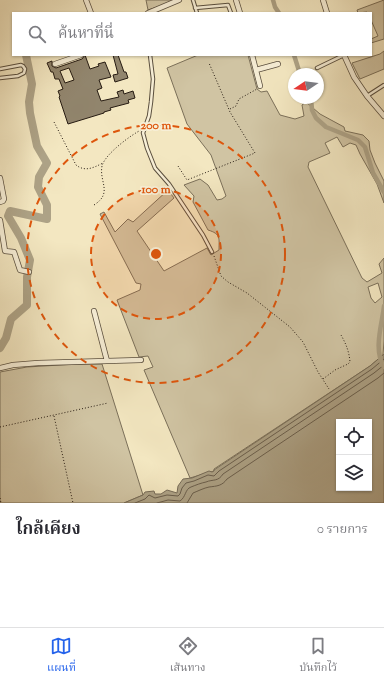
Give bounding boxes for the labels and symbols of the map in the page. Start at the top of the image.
north arrow [288,68,324,104]
text: 200 m [141,117,171,135]
text: 100 m [140,181,171,199]
centre of rings [149,247,163,261]

